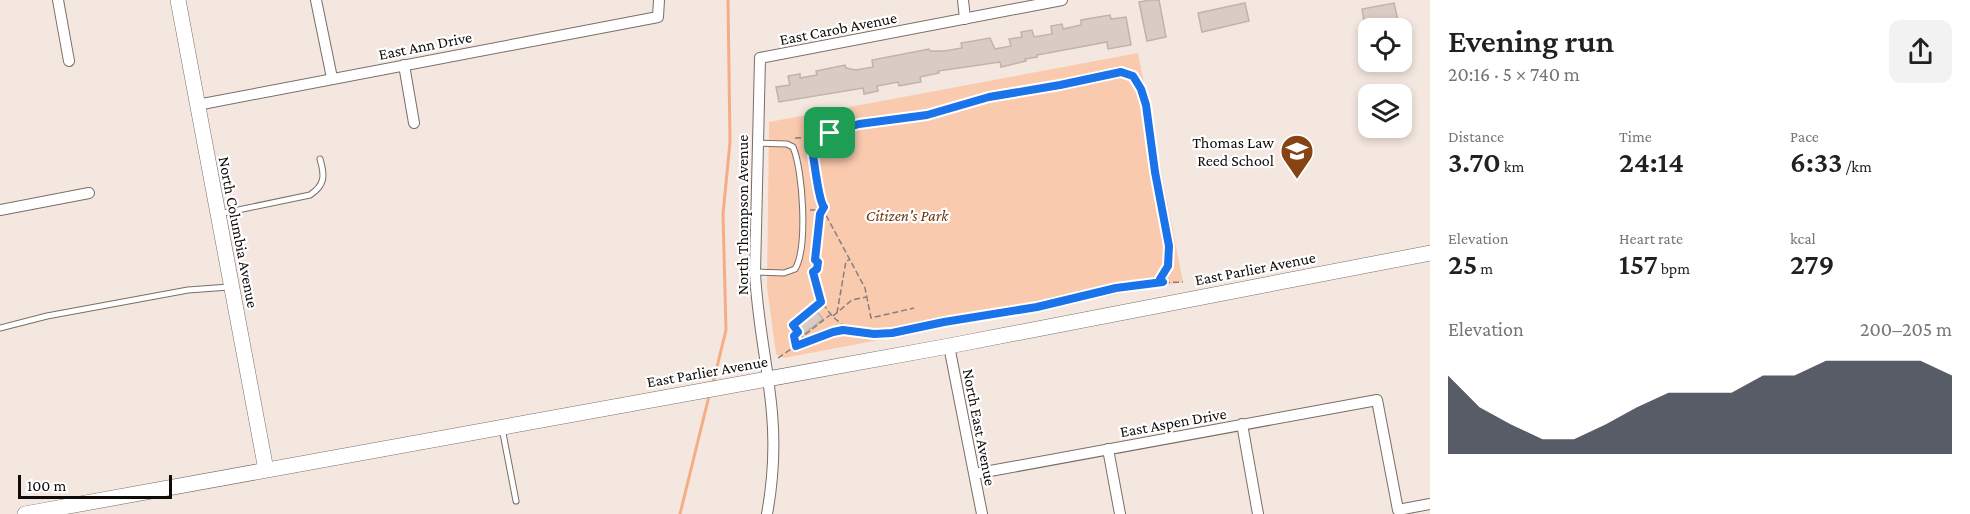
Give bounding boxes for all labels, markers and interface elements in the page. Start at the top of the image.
street label: East Carob Avenue [778,9,898,48]
map controls [1358,18,1412,138]
button: locate [1358,18,1412,72]
button: share [1889,20,1952,83]
text: Evening run [1448,22,1614,59]
street label: East Ann Drive [377,28,473,63]
text: 20:16 · 5 × 740 m [1448,63,1580,85]
button: layers [1358,84,1412,138]
pin [804,107,855,158]
icon: arrive [813,116,846,149]
text: Distance [1448,128,1504,145]
text: Time [1619,128,1652,145]
text: Pace [1790,128,1819,145]
school or university icon: Thomas Law Reed School [1279,133,1315,180]
place label: Thomas Law Reed School [1192,134,1274,169]
street label: North Thompson Avenue [734,135,752,295]
text: 3.70 [1448,145,1501,178]
text: 24:14 [1619,145,1684,178]
text: 6:33 [1790,145,1843,178]
street label: North Columbia Avenue [215,155,262,309]
text: km [1501,158,1524,175]
text: /km [1843,158,1872,175]
park label: Citizen's Park [866,207,949,224]
text: Elevation [1448,230,1509,247]
text: Heart rate [1619,230,1683,247]
text: kcal [1790,230,1816,247]
text: 25 [1448,247,1477,280]
text: 157 [1619,247,1658,280]
text: 279 [1790,247,1834,280]
street label: East Parlier Avenue [1193,248,1317,289]
text: m [1477,260,1493,277]
text: bpm [1658,260,1690,277]
text: Elevation [1448,318,1524,340]
text: 200–205 m [1860,318,1952,340]
street label: East Parlier Avenue [645,352,769,391]
street label: North East Avenue [960,367,999,487]
street label: East Aspen Drive [1119,405,1228,441]
scale bar [18,472,172,500]
text: 100 m [27,477,66,494]

